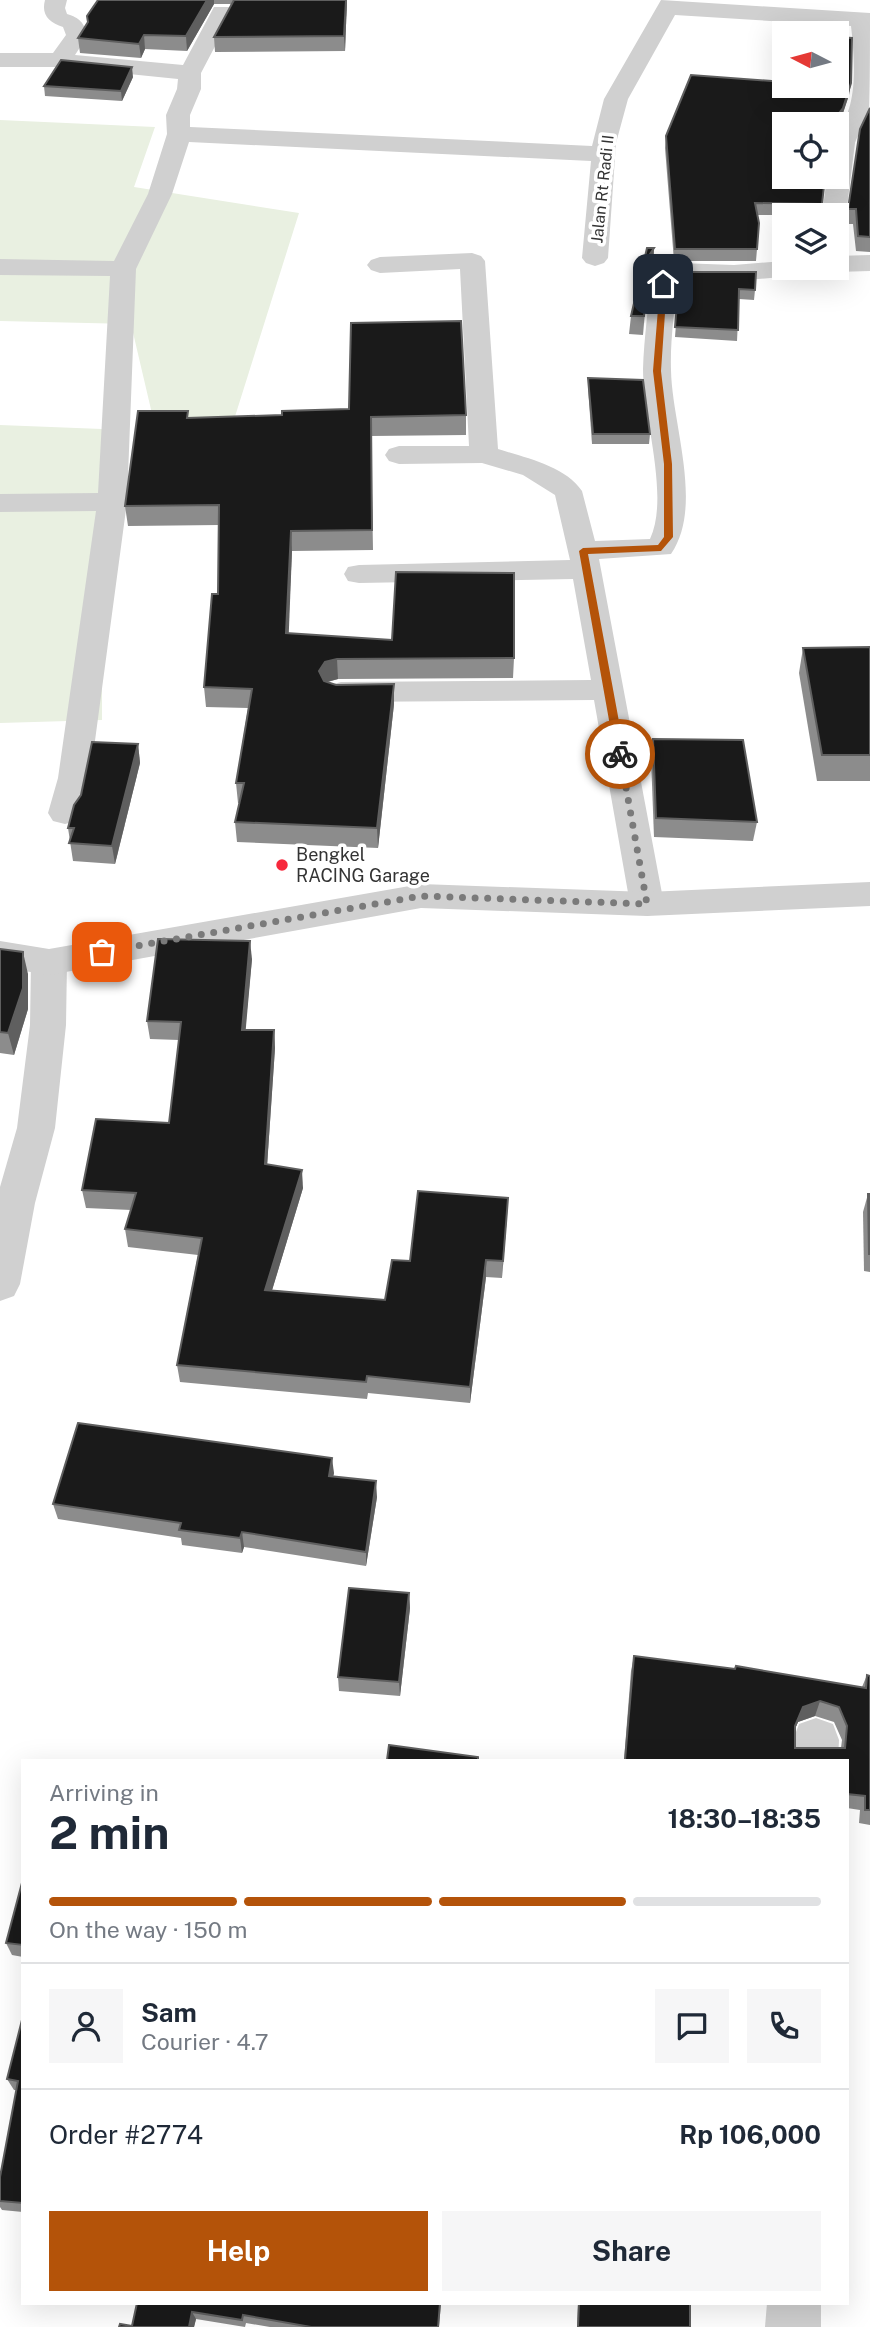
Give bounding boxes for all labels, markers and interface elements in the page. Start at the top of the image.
north arrow [772,21,849,98]
map controls [772,21,849,280]
button: locate [772,112,849,189]
street label: Jalan Rt Radi II [587,134,618,244]
button: layers [772,203,849,280]
pin [633,254,693,314]
icon: home [644,265,682,303]
courier [585,719,655,789]
icon: bike [601,735,639,773]
place label: Bengkel RACING Garage [296,844,430,886]
marker: Bengkel RACING Garage [274,857,290,873]
pin [72,922,132,982]
icon: bag [83,933,121,971]
text: Arriving in [49,1779,159,1806]
text: 18:30–18:35 [667,1803,821,1834]
text: 2 min [49,1805,169,1859]
text: On the way · 150 m [49,1916,247,1943]
button: person [49,1989,123,2063]
button: chat [655,1989,729,2063]
button: phone [747,1989,821,2063]
text: Sam [141,1997,197,2028]
text: Courier · 4.7 [141,2028,269,2055]
text: Order #2774 [49,2119,203,2150]
text: Rp 106,000 [679,2119,821,2150]
button: Help [49,2211,428,2291]
button: Share [442,2211,821,2291]

